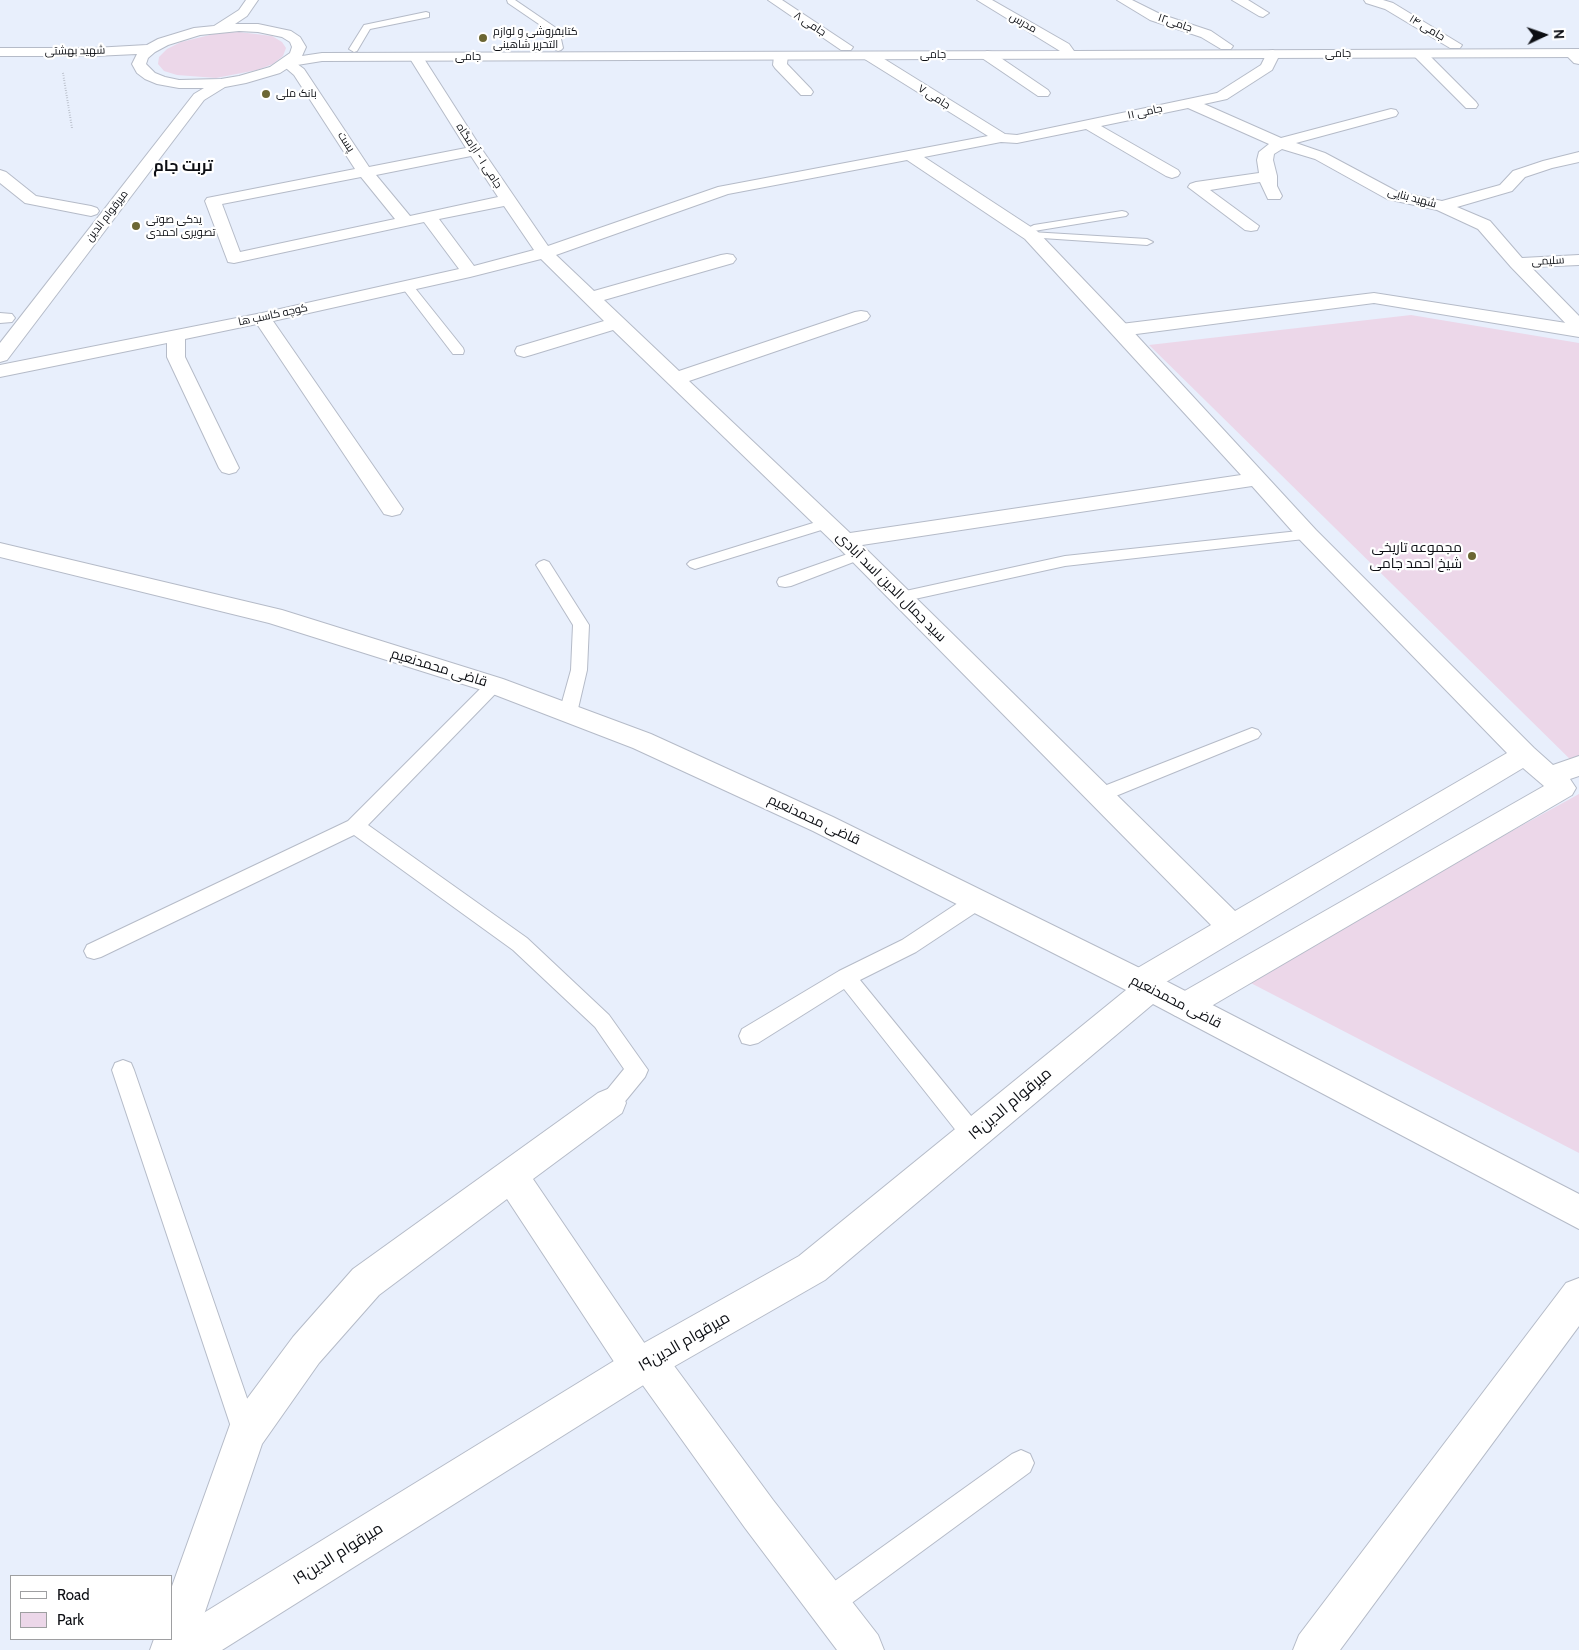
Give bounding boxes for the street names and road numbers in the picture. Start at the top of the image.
street label: جامی ۸ [792,9,828,39]
street label: مدرس [1007,10,1039,36]
street label: جامی۱۲ [1156,11,1194,35]
street label: جامی ۱۴ [1407,12,1447,44]
street label: شهید بهشتی [45,44,105,58]
street label: جامی [1325,47,1351,61]
street label: جامی [920,48,946,62]
street label: جامی [455,50,481,64]
street label: جامی ۷ [915,82,953,112]
street label: جامی ۱۱ [1126,102,1164,122]
street label: جامی ۱ - آرامگاه [453,121,505,191]
street label: پست [335,129,357,155]
street label: شهید بنایی [1386,185,1438,211]
street label: میرقوام الدین [83,188,131,244]
street label: سلیمی [1531,254,1565,268]
street label: کوچه کاسب ها [237,301,309,329]
street label: سید جمال الدین اسد آبادی [832,528,950,646]
street label: قاضی محمدنعیم [389,645,489,691]
street label: قاضی محمدنعیم [765,791,863,849]
street label: قاضی محمدنعیم [1128,972,1224,1032]
street label: میرقوام الدین۱۹ [965,1064,1055,1144]
street label: میرقوام الدین۱۹ [635,1308,733,1376]
street label: میرقوام الدین۱۹ [289,1519,387,1589]

